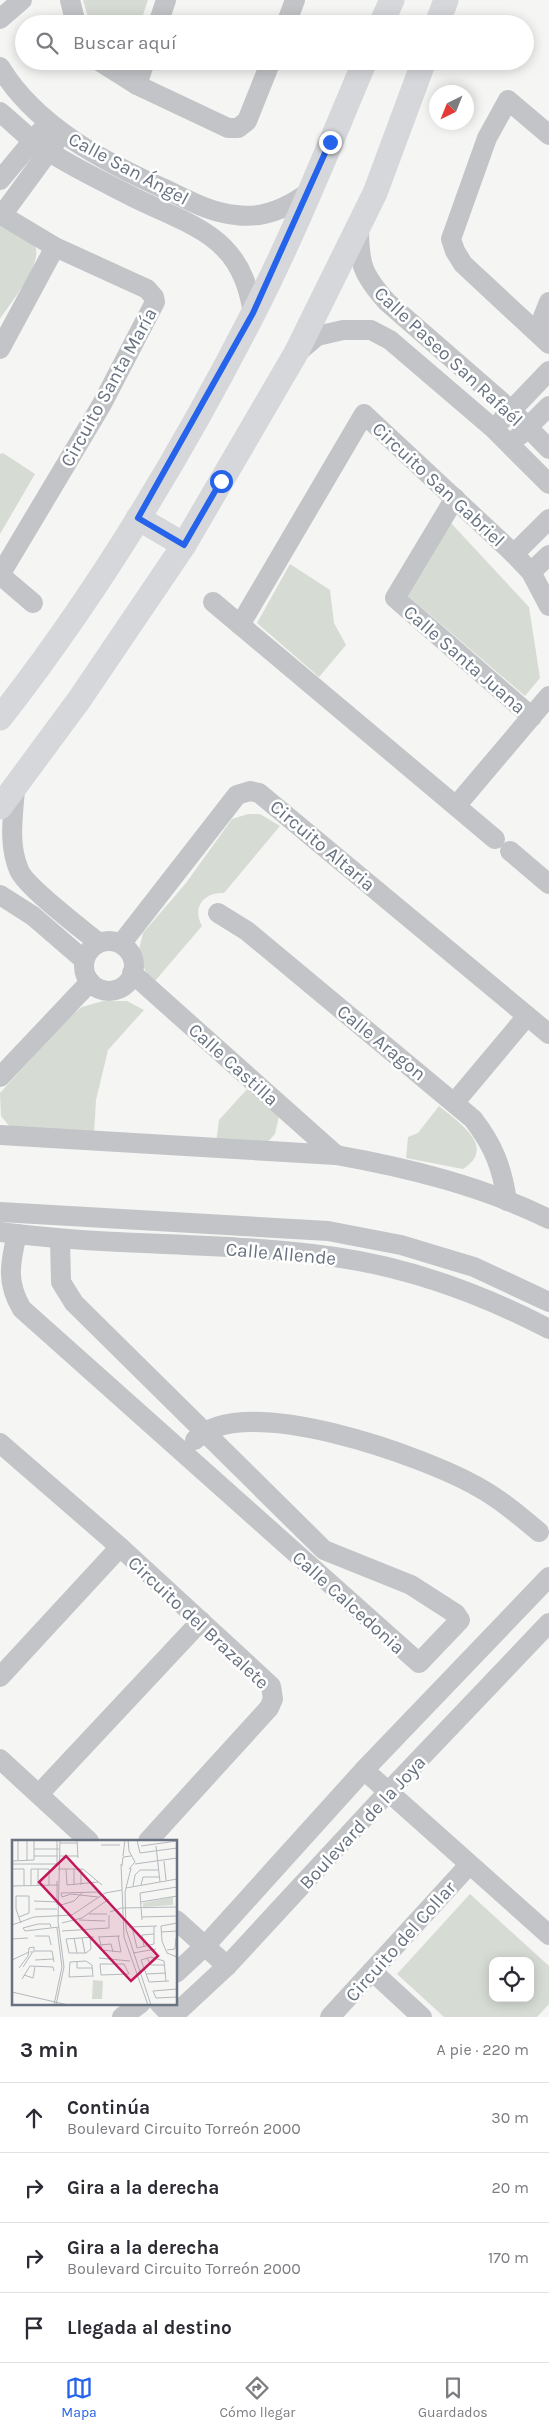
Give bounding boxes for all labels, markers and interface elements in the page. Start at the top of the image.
search box [15,15,534,70]
icon: search [33,29,61,57]
text: Buscar aquí [73,32,177,54]
north arrow [429,85,474,130]
street label: Calle San Ángel [65,127,193,210]
route end [319,131,342,154]
street label: Calle Paseo San Rafaél [370,282,527,431]
street label: Circuito Santa María [56,304,162,471]
street label: Circuito San Gabriel [368,418,509,552]
route start [210,470,233,493]
street label: Calle Santa Juana [399,601,530,719]
street label: Circuito Altaria [265,796,379,896]
street label: Calle Aragon [333,1000,430,1085]
street label: Calle Castilla [184,1019,283,1111]
street label: Calle Allende [225,1238,337,1270]
street label: Calle Calcedonia [288,1547,409,1659]
street label: Circuito del Brazalete [123,1552,273,1694]
street label: Boulevard de la Joya [295,1751,430,1894]
inset map [12,1840,178,2004]
street label: Circuito del Collar [341,1877,461,2006]
map controls [489,1957,534,2002]
button: locate [489,1957,534,2002]
text: 3 min [20,2038,78,2062]
text: A pie · 220 m [436,2040,529,2059]
text: Continúa [67,2097,150,2119]
icon: ahead [20,2104,48,2132]
text: 30 m [491,2108,529,2127]
text: Boulevard Circuito Torreón 2000 [67,2119,301,2138]
icon: right [20,2174,48,2202]
text: Gira a la derecha [67,2177,219,2199]
text: 20 m [491,2178,529,2197]
text: Gira a la derecha [67,2237,219,2259]
icon: right [20,2244,48,2272]
text: 170 m [488,2248,529,2267]
text: Boulevard Circuito Torreón 2000 [67,2259,301,2278]
icon: arrive [20,2314,48,2342]
text: Llegada al destino [67,2317,232,2339]
tab: Mapa [61,2374,97,2421]
tab: Cómo llegar [219,2374,295,2421]
tab: Guardados [418,2374,488,2421]

